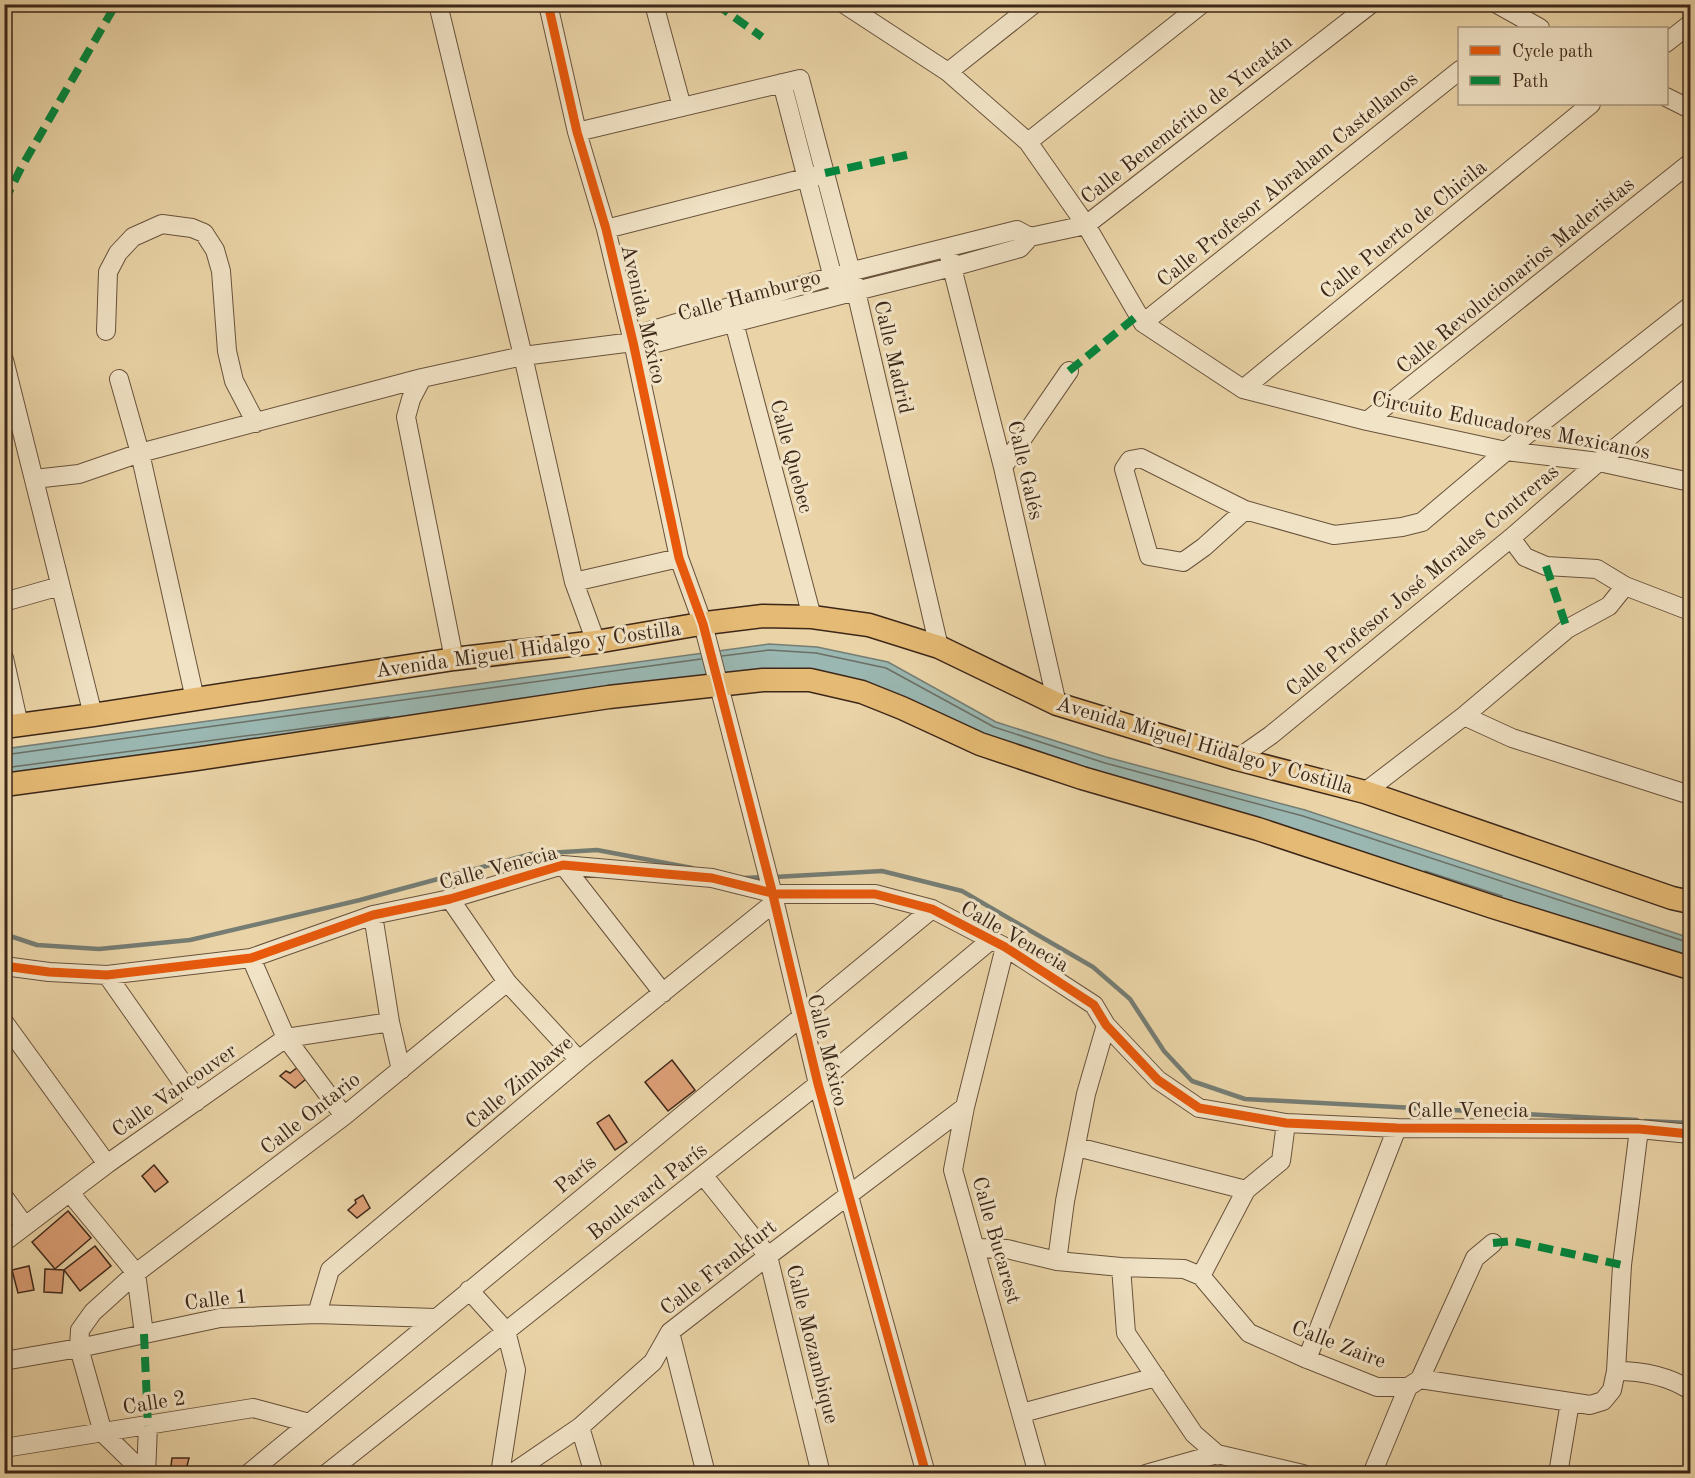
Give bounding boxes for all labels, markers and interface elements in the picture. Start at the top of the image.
legend [1458,27,1668,105]
street label: Calle Benemérito de Yucatán [1077,31,1296,209]
text: Cycle path [1512,43,1593,61]
street label: Calle Profesor Abraham Castellanos [1154,69,1422,292]
text: Path [1512,73,1549,91]
street label: Calle Puerto de Chicila [1317,157,1491,304]
street label: Calle Revolucionarios Maderistas [1393,174,1639,378]
street label: Avenida México [616,243,669,386]
street label: Calle Hamburgo [676,267,823,326]
street label: Calle Madrid [869,299,916,416]
street label: Circuito Educadores Mexicanos [1370,389,1652,464]
street label: Calle Quebec [765,397,816,515]
street label: Calle Galés [1003,419,1046,522]
street label: Calle Profesor José Morales Contreras [1283,461,1563,701]
street label: Avenida Miguel Hidalgo y Costilla [374,619,682,682]
street label: Avenida Miguel Hidalgo y Costilla [1054,694,1355,799]
street label: Calle Venecia [437,843,560,894]
street label: Calle Venecia [956,898,1072,977]
street label: Calle México [802,992,851,1109]
street label: Calle Zimbawe [462,1032,578,1134]
street label: Calle Vancouver [109,1040,241,1142]
street label: Calle Ontario [257,1069,365,1159]
street label: Calle Venecia [1407,1101,1529,1122]
street label: Boulevard París [584,1139,711,1245]
street label: París [551,1152,601,1198]
street label: Calle Bucarest [967,1174,1024,1306]
street label: Calle Frankfurt [657,1217,781,1320]
street label: Calle Mozambique [782,1263,842,1426]
street label: Calle 1 [183,1286,249,1315]
street label: Calle Zaire [1288,1318,1389,1373]
street label: Calle 2 [121,1388,187,1419]

